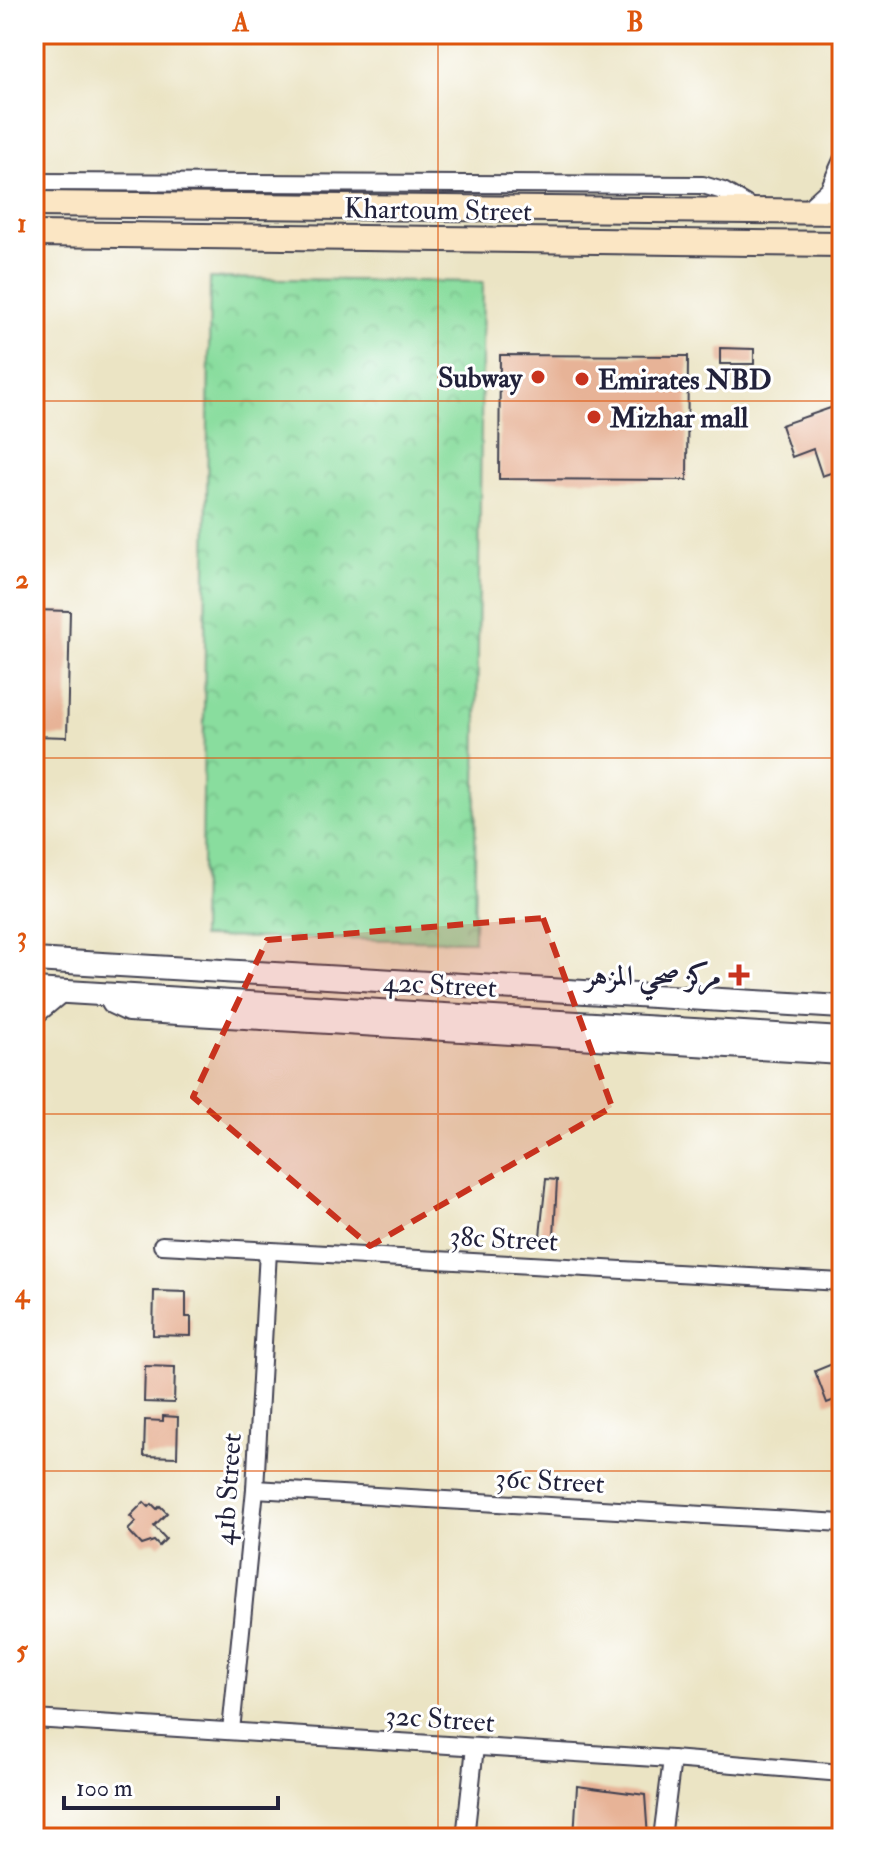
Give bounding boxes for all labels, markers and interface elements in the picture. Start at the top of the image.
text: A [232,7,250,39]
text: B [626,7,644,39]
street label: Khartoum Street [344,191,532,230]
text: 1 [17,208,27,240]
place label: Subway [438,361,524,396]
place label: Emirates NBD [598,363,772,398]
marker: Subway [529,368,547,386]
marker: Emirates NBD [573,370,591,388]
place label: Mizhar mall [609,401,749,436]
marker: Mizhar mall [585,408,603,426]
text: 2 [15,564,29,596]
text: 3 [17,921,27,953]
place label: مركز صحي المزهر [582,959,721,1001]
marker: مركز صحي المزهر [728,964,750,986]
street label: 42c Street [382,965,498,1006]
street label: 38c Street [449,1219,559,1260]
text: 4 [14,1278,31,1310]
street label: 41b Street [207,1432,250,1546]
street label: 36c Street [494,1461,606,1502]
text: 5 [16,1635,28,1667]
street label: 32c Street [384,1698,496,1741]
scale bar [64,1760,278,1810]
text: 100 m [76,1773,133,1804]

